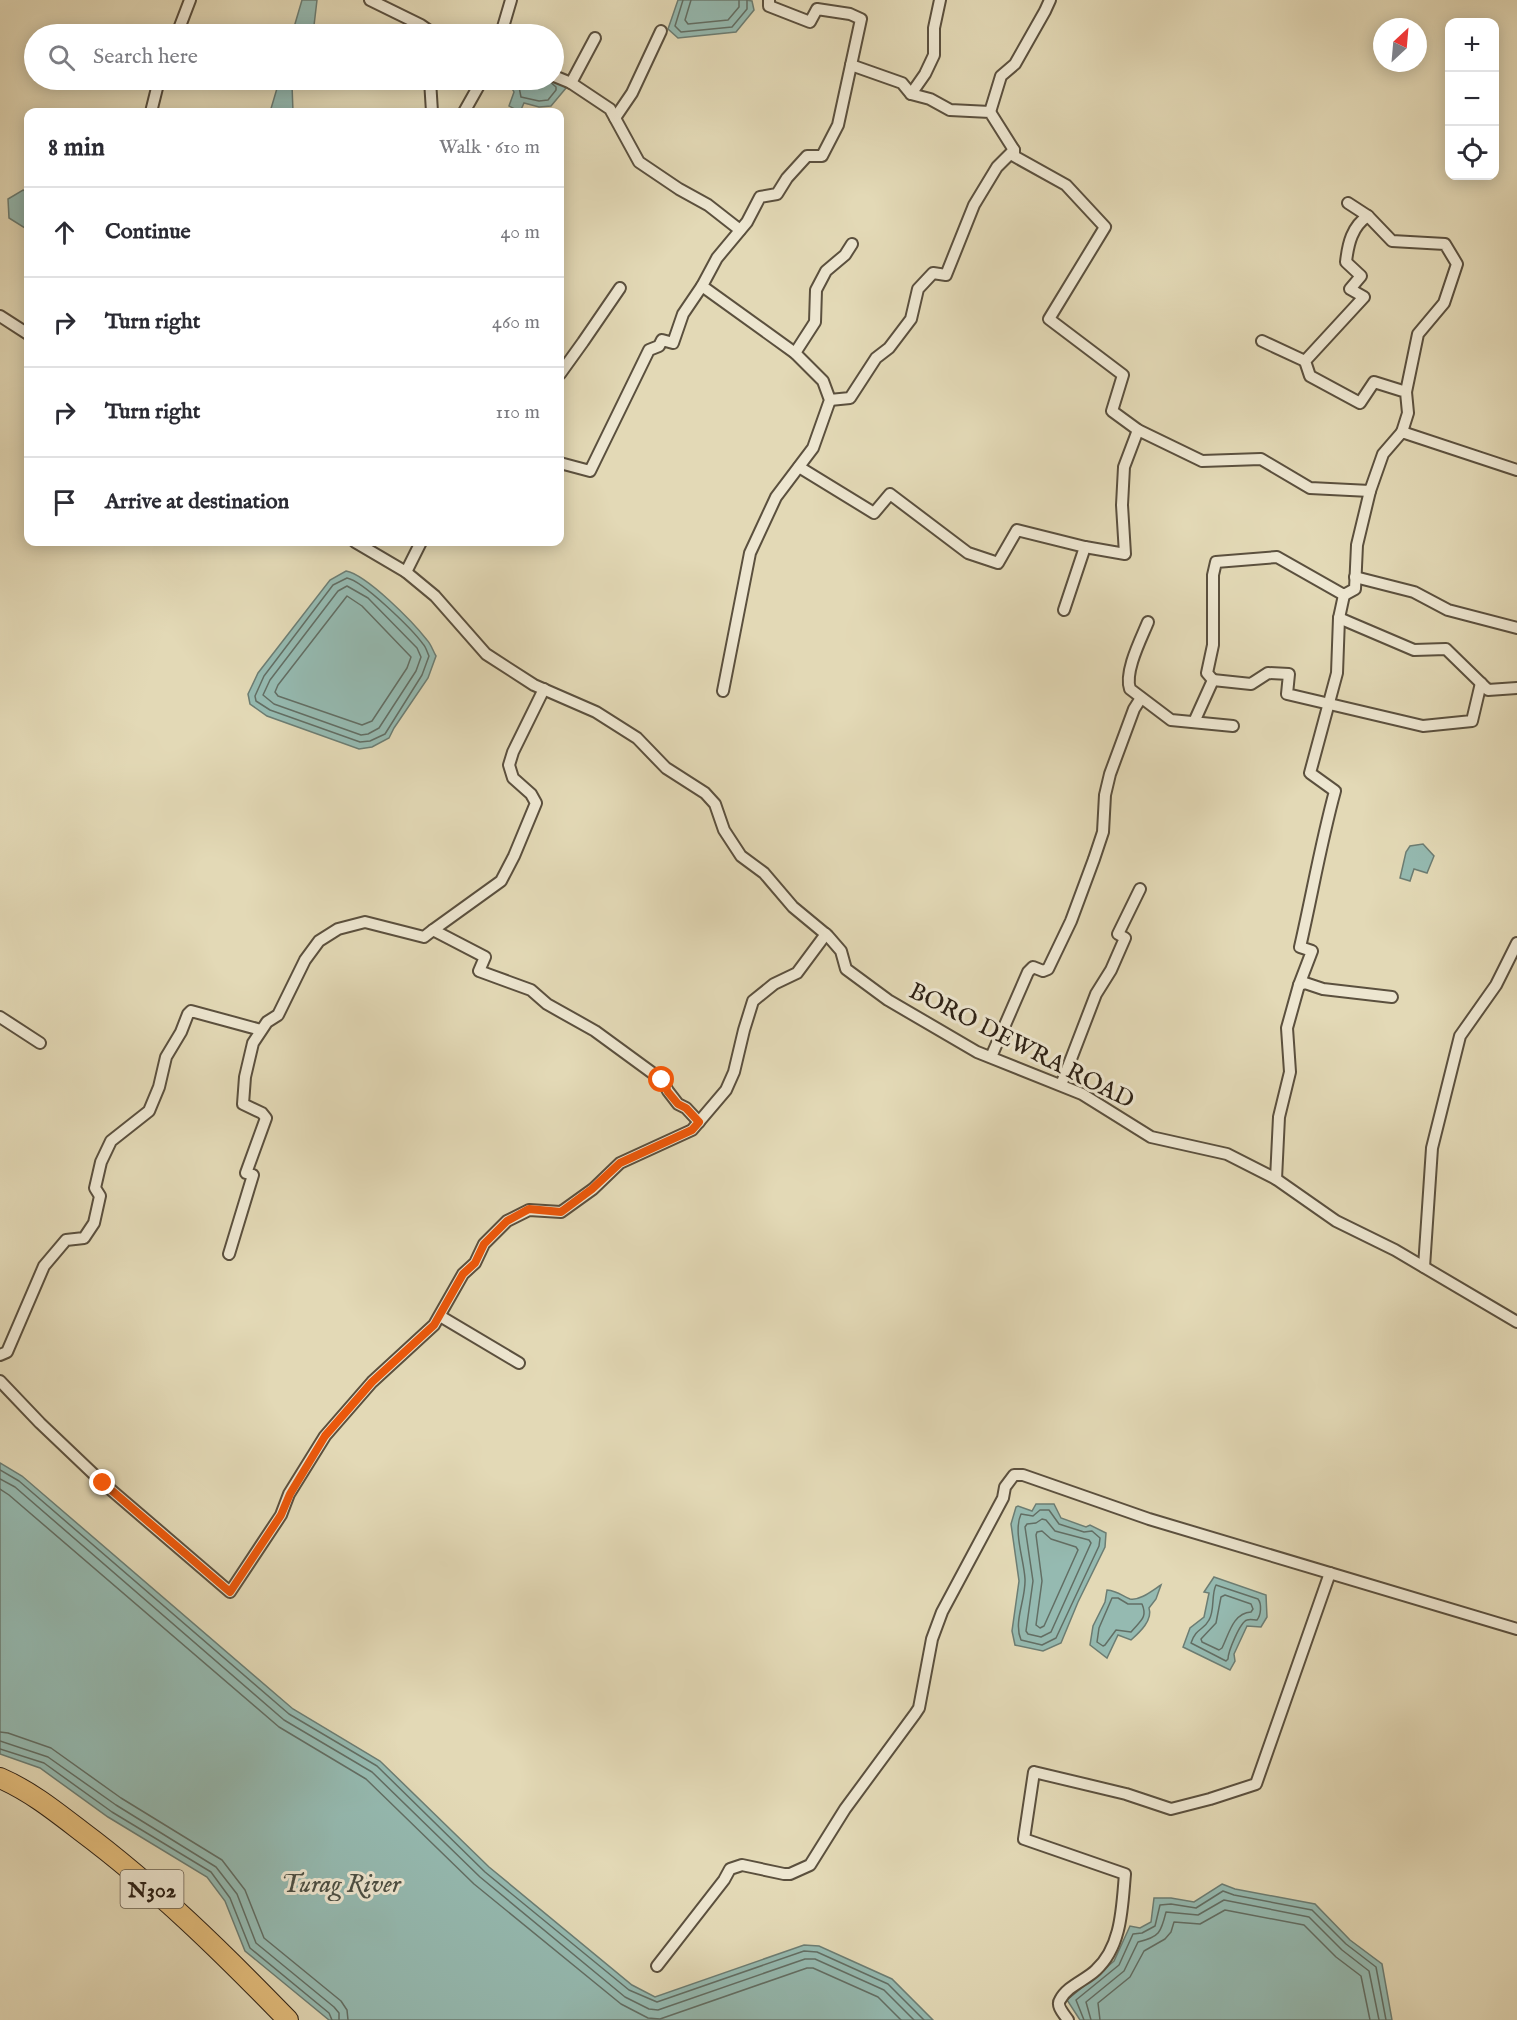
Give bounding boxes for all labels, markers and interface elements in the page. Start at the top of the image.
north arrow [1373,18,1427,72]
map controls [1445,18,1499,180]
button: + [1445,18,1499,72]
search box [24,24,564,90]
icon: search [45,41,78,74]
text: Search here [93,43,198,71]
button: − [1445,72,1499,126]
button: locate [1445,126,1499,180]
text: 8 min [48,131,105,164]
text: Walk · 610 m [439,135,540,160]
icon: ahead [48,216,81,249]
text: Continue [105,218,191,246]
text: 40 m [501,220,540,245]
icon: right [48,306,81,339]
text: Turn right [105,308,200,336]
text: 460 m [492,310,540,335]
icon: right [48,396,81,429]
text: Turn right [105,398,200,426]
text: 110 m [496,400,540,425]
icon: arrive [48,486,81,519]
text: Arrive at destination [105,488,289,516]
street label: BORO DEWRA ROAD [903,976,1139,1117]
route start [648,1066,674,1092]
route end [89,1469,115,1495]
water label: Turag River [281,1868,402,1902]
road number: N302 [120,1870,184,1908]

